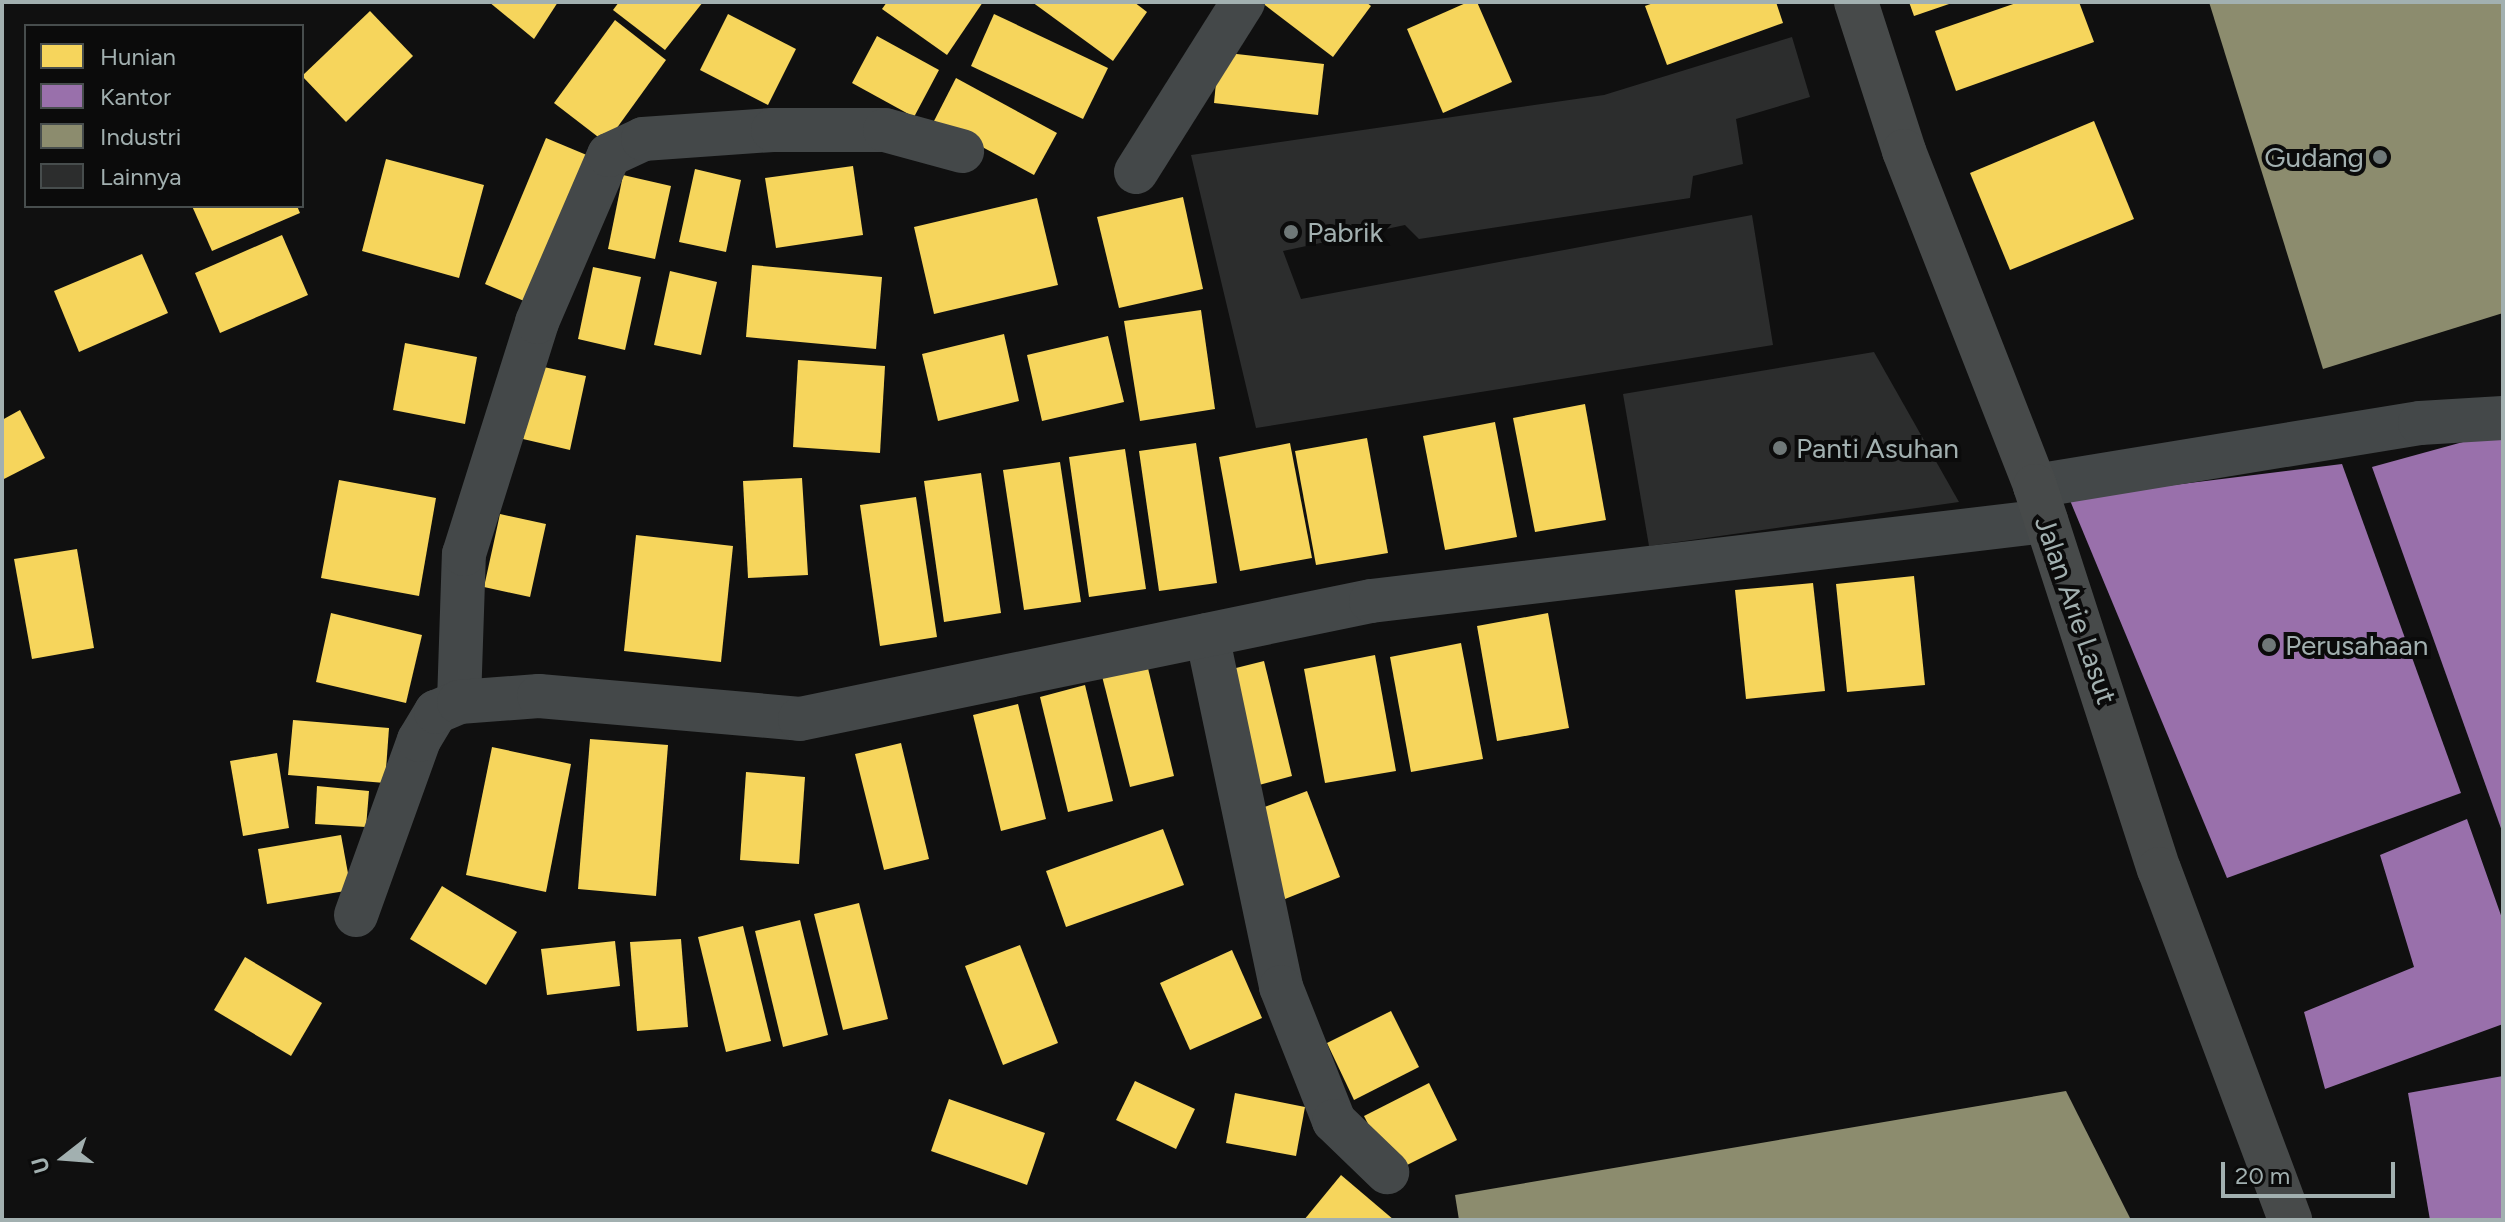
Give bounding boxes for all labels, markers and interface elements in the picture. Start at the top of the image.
legend [24,24,304,208]
text: Hunian [100,42,176,71]
text: Kantor [100,82,171,111]
text: Industri [100,122,181,151]
place label: Gudang [2264,140,2364,174]
marker: Gudang [2371,148,2389,166]
text: Lainnya [100,162,181,191]
place label: Pabrik [1307,215,1383,249]
marker: Pabrik [1282,223,1300,241]
place label: Panti Asuhan [1796,431,1959,465]
marker: Panti Asuhan [1771,439,1789,457]
street label: Jalan Arie Lasut [2028,511,2124,709]
place label: Perusahaan [2285,628,2428,662]
marker: Perusahaan [2260,636,2278,654]
north arrow [24,1118,104,1198]
scale bar [2225,1146,2399,1196]
text: U [25,1154,56,1177]
text: 20 m [2235,1161,2290,1190]

